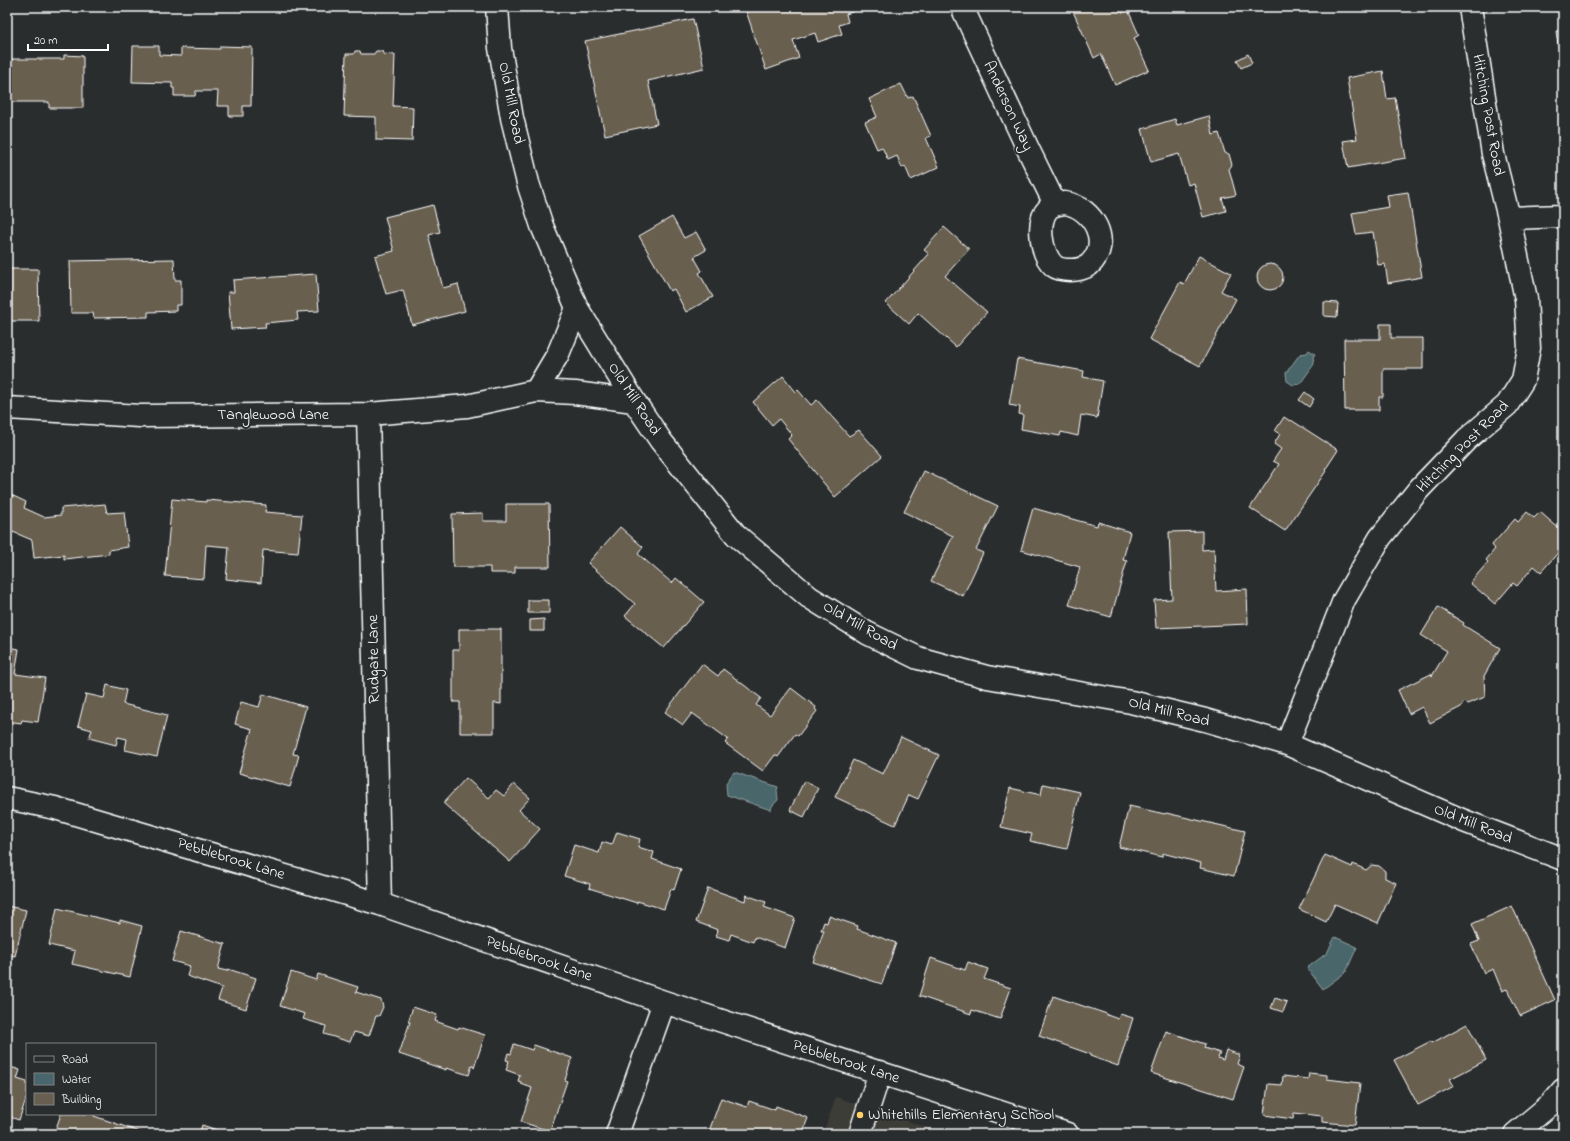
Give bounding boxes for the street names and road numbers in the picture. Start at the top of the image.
street label: Hitching Post Road [1465,52,1511,178]
street label: Anderson Way [977,57,1039,155]
street label: Old Mill Road [491,60,531,146]
street label: Old Mill Road [601,358,667,440]
street label: Hitching Post Road [1411,395,1515,499]
street label: Tanglewood Lane [217,403,330,427]
street label: Old Mill Road [818,595,902,657]
street label: Rudgate Lane [361,613,387,704]
street label: Old Mill Road [1126,690,1212,734]
street label: Old Mill Road [1430,797,1516,851]
street label: Pebblebrook Lane [174,831,289,887]
street label: Pebblebrook Lane [482,930,596,989]
street label: Pebblebrook Lane [789,1033,903,1091]

